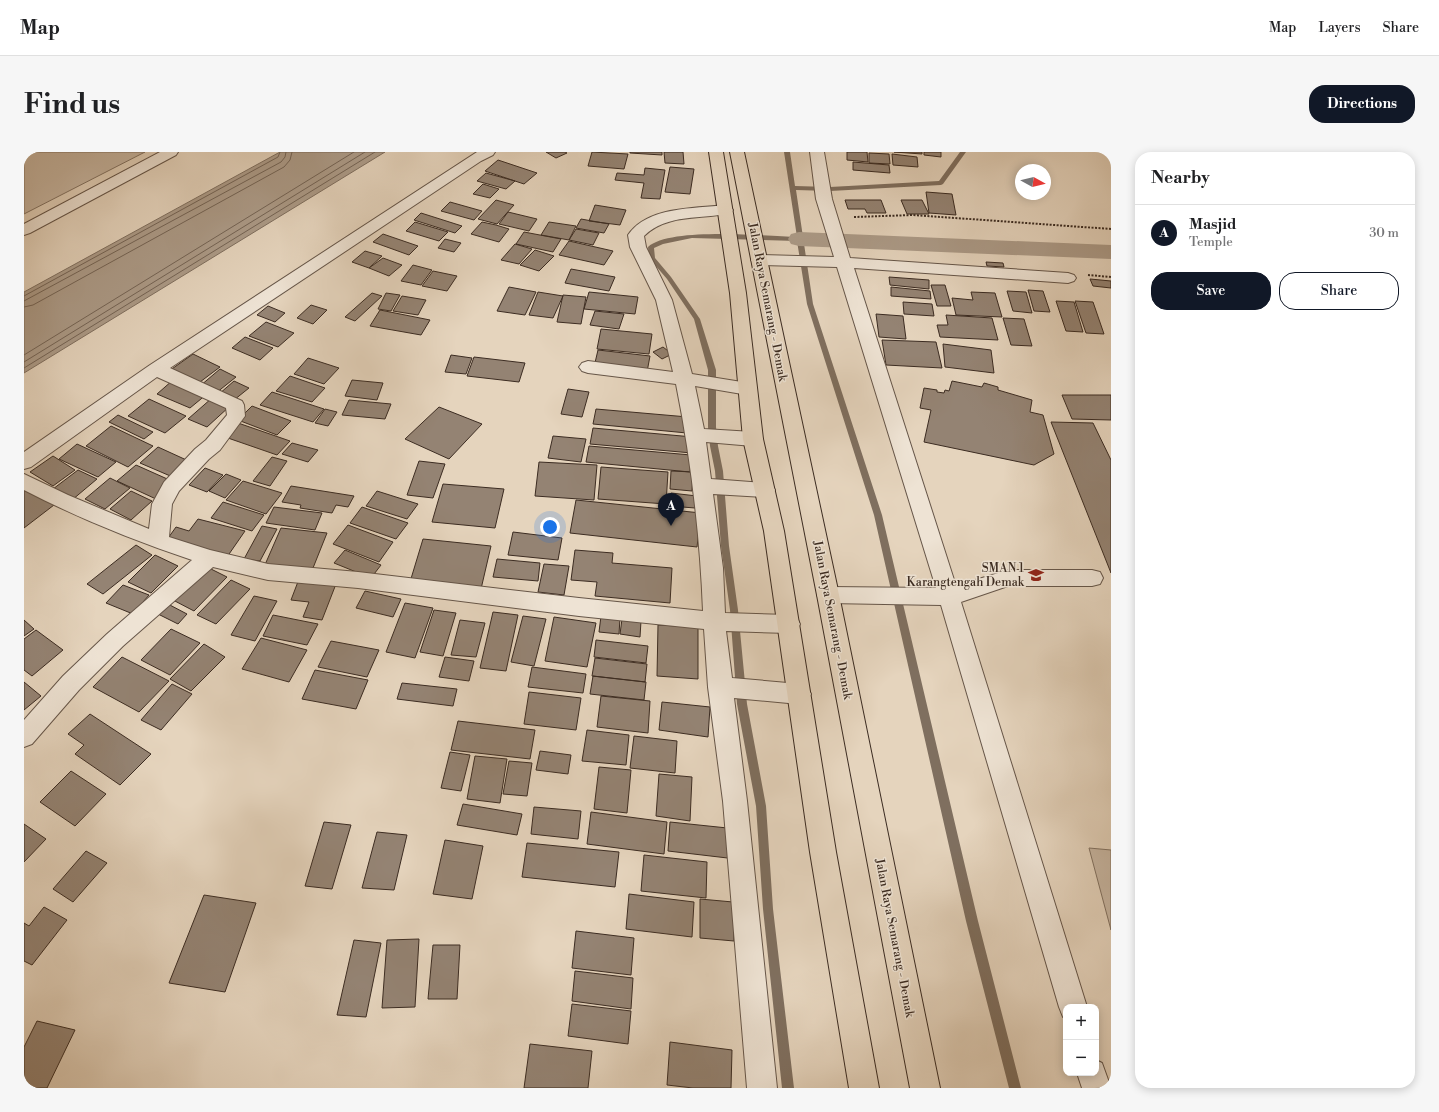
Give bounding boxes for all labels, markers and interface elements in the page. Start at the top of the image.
text: Map [20,16,60,40]
text: Map [1269,19,1296,37]
text: Layers [1318,19,1361,37]
text: Share [1383,19,1419,37]
button: Directions [1309,85,1415,123]
text: Find us [24,87,120,122]
north arrow [1015,164,1051,200]
text: Nearby [1151,167,1210,189]
text: Masjid [1189,215,1236,234]
street label: Jalan Raya Semarang - Demak [745,221,790,383]
text: A [1159,225,1169,241]
text: 30 m [1369,225,1399,241]
text: Temple [1189,234,1233,250]
button: Save [1151,272,1271,310]
button: Share [1279,272,1399,310]
pin: A [658,493,684,526]
your location [540,517,560,537]
street label: Jalan Raya Semarang - Demak [810,539,855,701]
place label: SMAN 1 Karangtengah Demak [907,561,1025,590]
school or university icon: SMAN 1 Karangtengah Demak [1027,566,1045,584]
street label: Jalan Raya Semarang - Demak [872,857,917,1019]
map controls [1063,1004,1099,1076]
button: + [1063,1004,1099,1040]
button: − [1063,1040,1099,1076]

